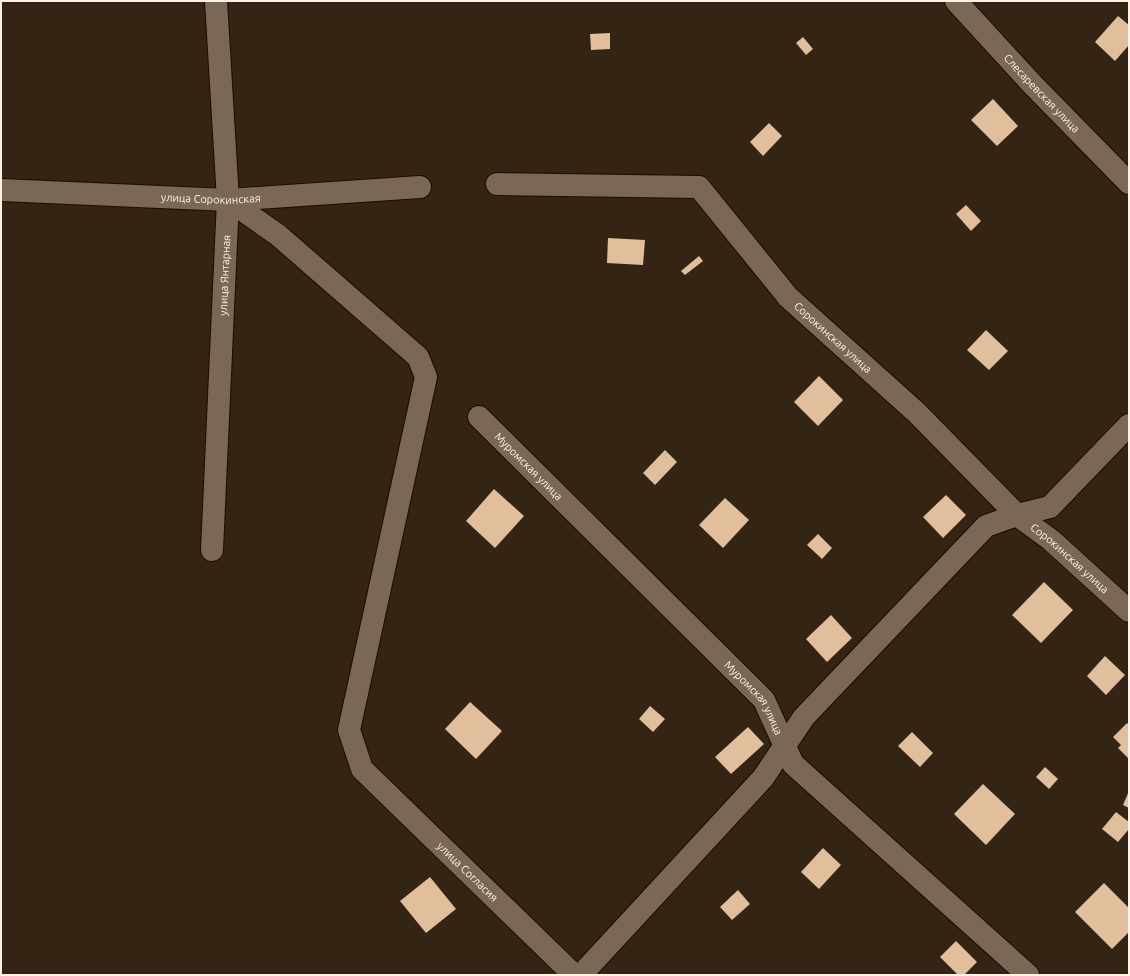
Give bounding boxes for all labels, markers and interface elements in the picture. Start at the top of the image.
street label: Слесаревская улица [1002,52,1082,135]
street label: улица Сорокинская [161,191,261,206]
street label: улица Янтарная [217,235,232,316]
street label: Сорокинская улица [792,300,874,375]
street label: Муромская улица [492,430,565,503]
street label: Сорокинская улица [1028,521,1111,595]
street label: Муромская улица [722,658,785,737]
street label: улица Согласия [435,840,500,904]

